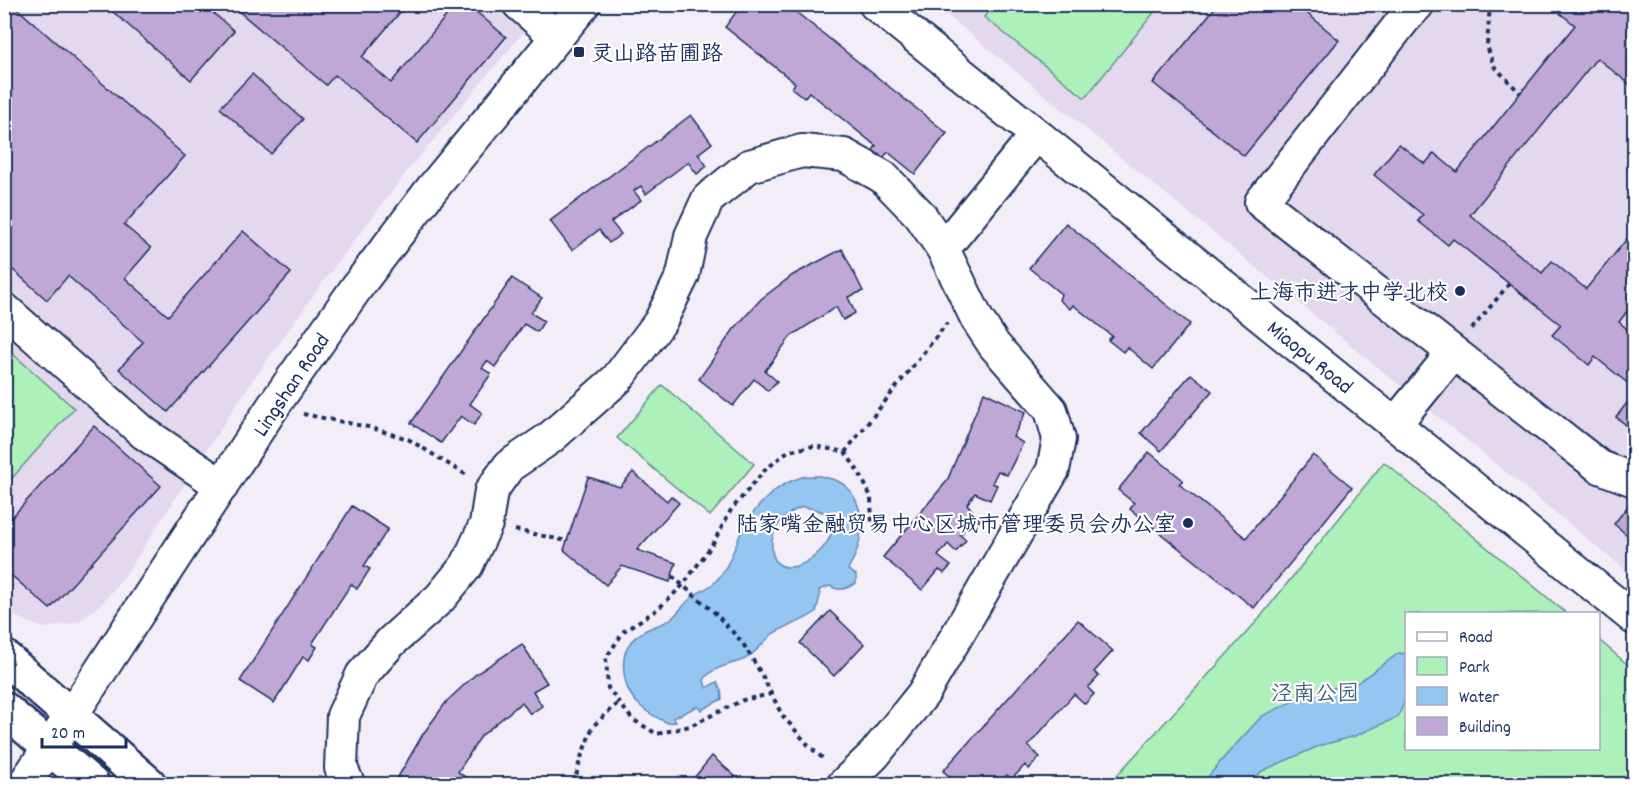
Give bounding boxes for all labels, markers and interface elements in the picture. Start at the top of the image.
place label: 灵山路苗圃路 [591,40,723,71]
marker: 灵山路苗圃路 [572,45,586,59]
place label: 上海市进才中学北校 [1250,279,1448,310]
marker: 上海市进才中学北校 [1453,284,1467,298]
street label: Miaopu Road [1259,314,1359,403]
street label: Lingshan Road [247,328,339,444]
place label: 陆家嘴金融贸易中心区城市管理委员会办公室 [736,511,1176,542]
marker: 陆家嘴金融贸易中心区城市管理委员会办公室 [1181,516,1195,530]
legend [1405,612,1600,750]
text: Road [1459,626,1493,651]
text: Park [1459,656,1490,681]
park label: 泾南公园 [1271,680,1359,711]
text: Water [1459,686,1499,711]
scale bar [42,711,126,749]
text: Building [1459,716,1511,741]
text: 20 m [51,722,85,747]

